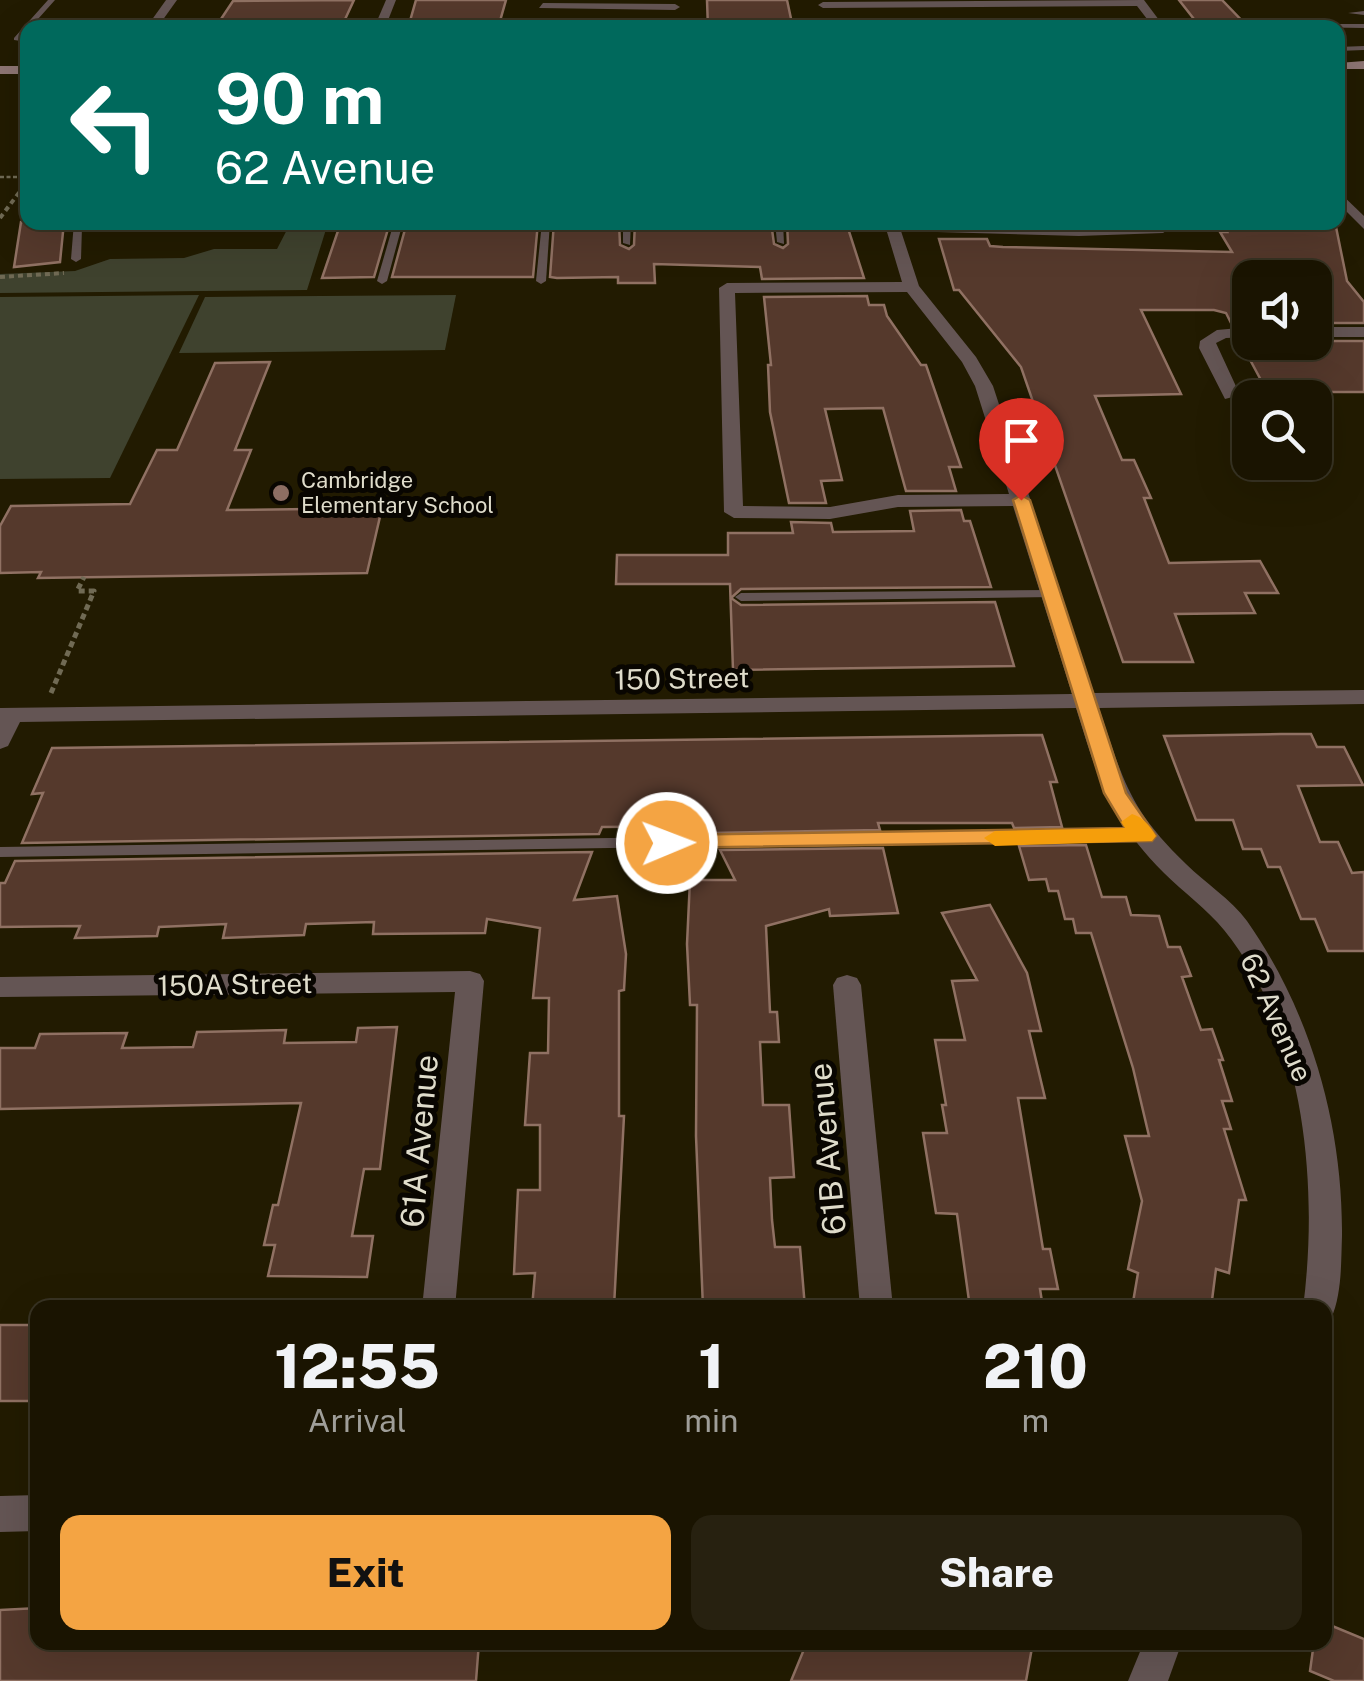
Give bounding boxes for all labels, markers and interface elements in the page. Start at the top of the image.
text: 90 m [215,57,385,140]
icon: left [50,60,180,190]
text: 62 Avenue [215,141,435,194]
map controls [1232,260,1332,480]
button: sound [1232,260,1332,360]
button: search [1232,380,1332,480]
pin [979,398,1064,501]
icon: arrive [994,413,1049,468]
place label: Cambridge Elementary School [301,467,494,518]
marker: Cambridge Elementary School [270,482,292,504]
street label: 150 Street [614,660,750,696]
position arrow [615,791,719,895]
street label: 62 Avenue [1234,948,1320,1086]
street label: 150A Street [157,966,313,1002]
street label: 61A Avenue [393,1053,445,1229]
street label: 61B Avenue [801,1062,853,1236]
text: 12:55 [274,1331,440,1402]
text: 1 [698,1331,724,1402]
text: 210 [983,1331,1088,1402]
text: Arrival [308,1402,407,1439]
text: min [684,1402,738,1439]
text: m [1021,1402,1049,1439]
button: Exit [60,1515,671,1630]
button: Share [691,1515,1302,1630]

